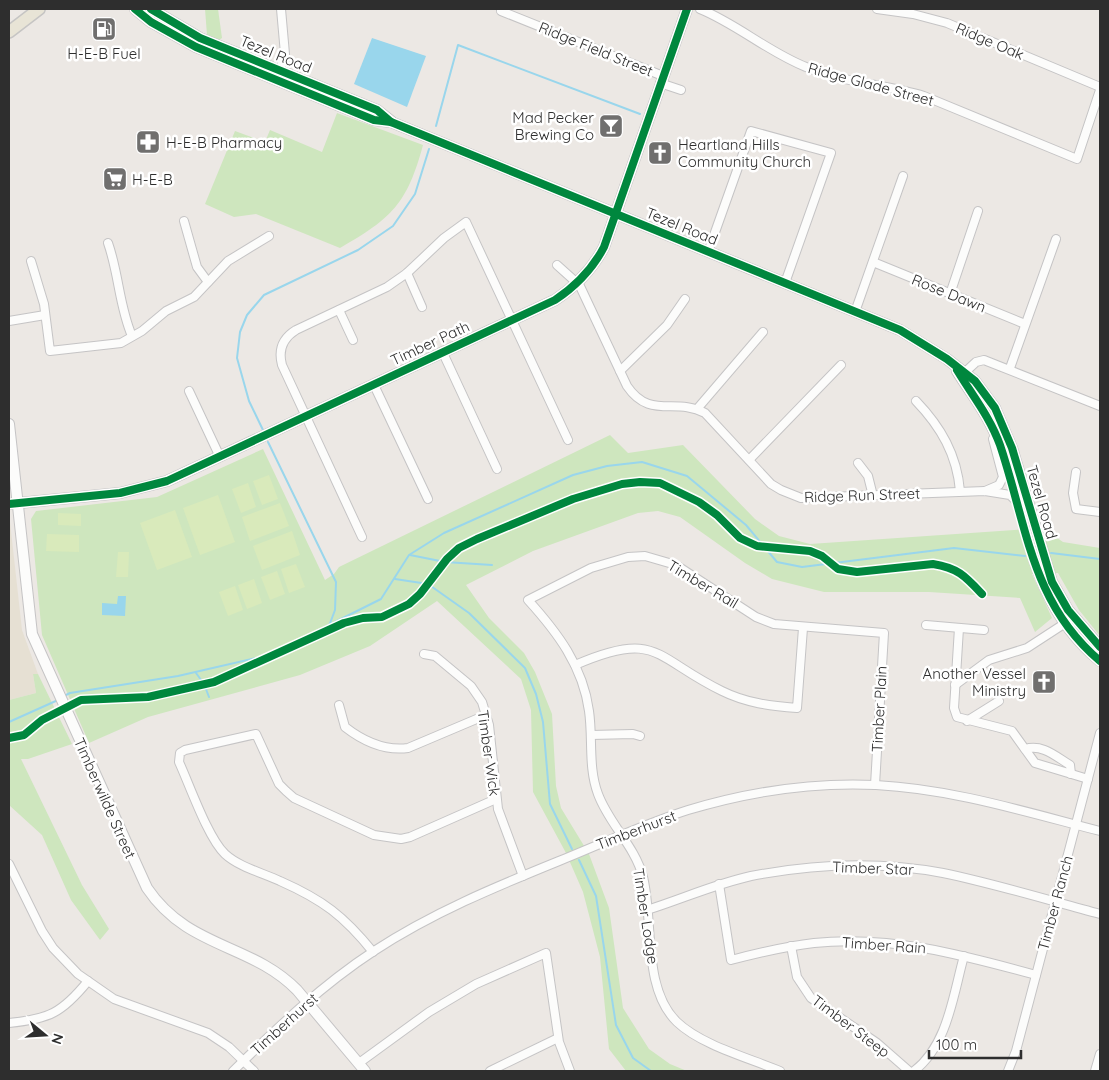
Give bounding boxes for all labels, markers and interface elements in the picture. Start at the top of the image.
fuel station icon: H-E-B Fuel [91,16,117,42]
street label: Ridge Field Street [536,17,656,81]
street label: Ridge Oak [953,18,1027,64]
street label: Tezel Road [237,31,315,77]
place label: H-E-B Fuel [67,44,141,63]
street label: Ridge Glade Street [806,58,936,110]
place label: Mad Pecker Brewing Co [512,108,594,144]
bar icon: Mad Pecker Brewing Co [598,113,624,139]
pharmacy icon: H-E-B Pharmacy [135,129,161,155]
place label: H-E-B Pharmacy [166,133,282,152]
place label: Heartland Hills Community Church [678,135,811,171]
church icon: Heartland Hills Community Church [647,140,673,166]
supermarket icon: H-E-B [102,166,128,192]
place label: H-E-B [132,170,173,189]
street label: Tezel Road [643,203,721,249]
street label: Rose Dawn [909,270,989,316]
street label: Timber Path [387,316,473,370]
street label: Tezel Road [1022,463,1062,541]
street label: Ridge Run Street [804,483,920,507]
street label: Timber Rail [664,555,742,613]
place label: Another Vessel Ministry [923,664,1026,700]
street label: Timber Plain [867,665,891,753]
church icon: Another Vessel Ministry [1031,669,1057,695]
street label: Timber Wick [474,709,504,797]
street label: Timberwilde Street [70,735,140,861]
street label: Timberhurst [593,806,679,854]
street label: Timber Ranch [1033,853,1077,953]
street label: Timber Star [832,857,914,879]
street label: Timber Lodge [629,867,663,965]
street label: Timber Rain [841,933,927,957]
street label: Timberhurst [246,989,322,1059]
street label: Timber Steep [808,990,894,1062]
north arrow [20,1010,70,1060]
scale bar [929,1028,1022,1060]
text: N [47,1031,68,1047]
text: 100 m [936,1035,977,1054]

